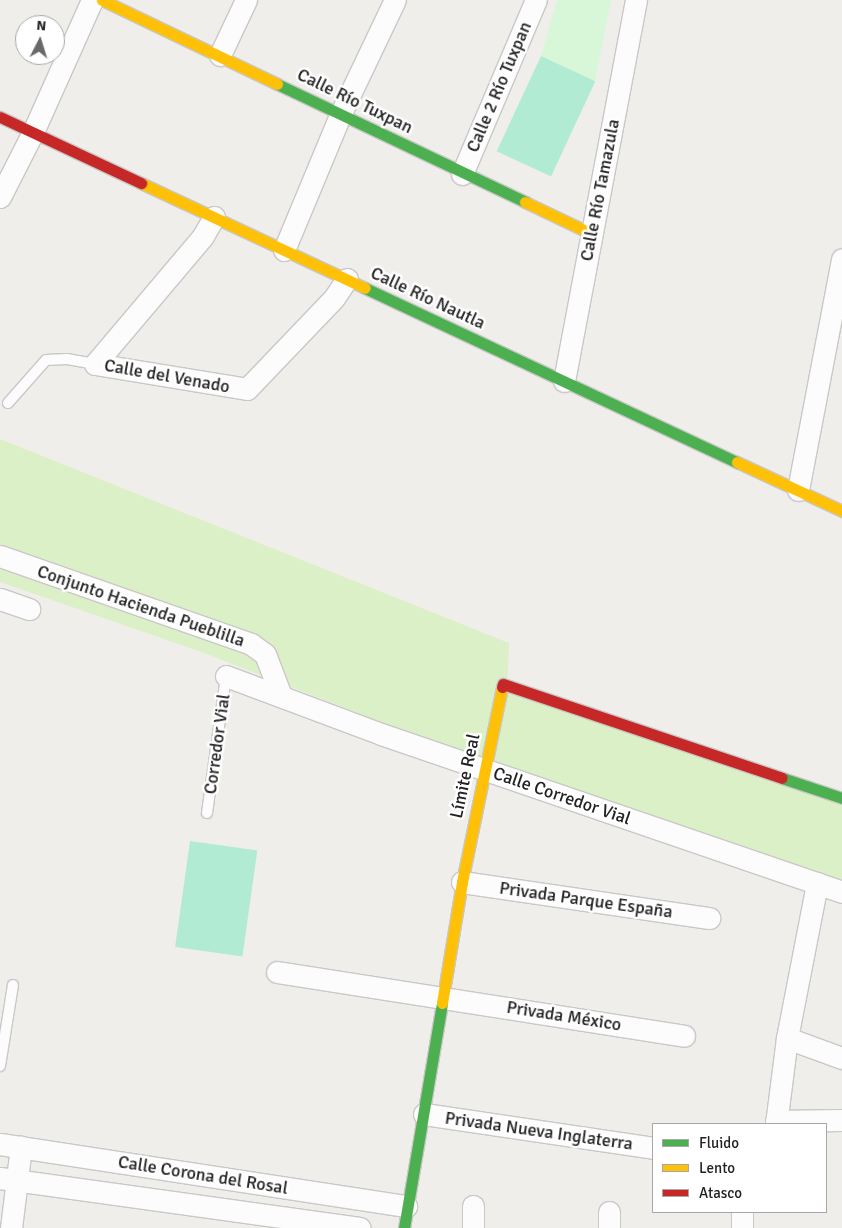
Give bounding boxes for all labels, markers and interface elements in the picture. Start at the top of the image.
north arrow [15,15,65,65]
text: N [36,17,47,34]
street label: Calle 2 Río Tuxpan [462,18,536,156]
street label: Calle Río Tuxpan [294,64,416,138]
street label: Calle Río Tamazula [576,117,624,263]
street label: Calle Río Nautla [367,262,489,334]
street label: Calle del Venado [103,354,231,398]
street label: Conjunto Hacienda Pueblilla [34,560,248,652]
street label: Corredor Vial [199,692,235,796]
street label: Límite Real [445,732,485,820]
street label: Calle Corredor Vial [490,762,634,830]
street label: Privada Parque España [498,877,674,923]
street label: Privada México [505,996,623,1036]
street label: Privada Nueva Inglaterra [444,1107,634,1155]
legend [652,1123,827,1213]
text: Fluido [699,1134,739,1152]
street label: Calle Corona del Rosal [117,1151,289,1199]
text: Lento [699,1159,735,1177]
text: Atasco [699,1184,742,1202]

